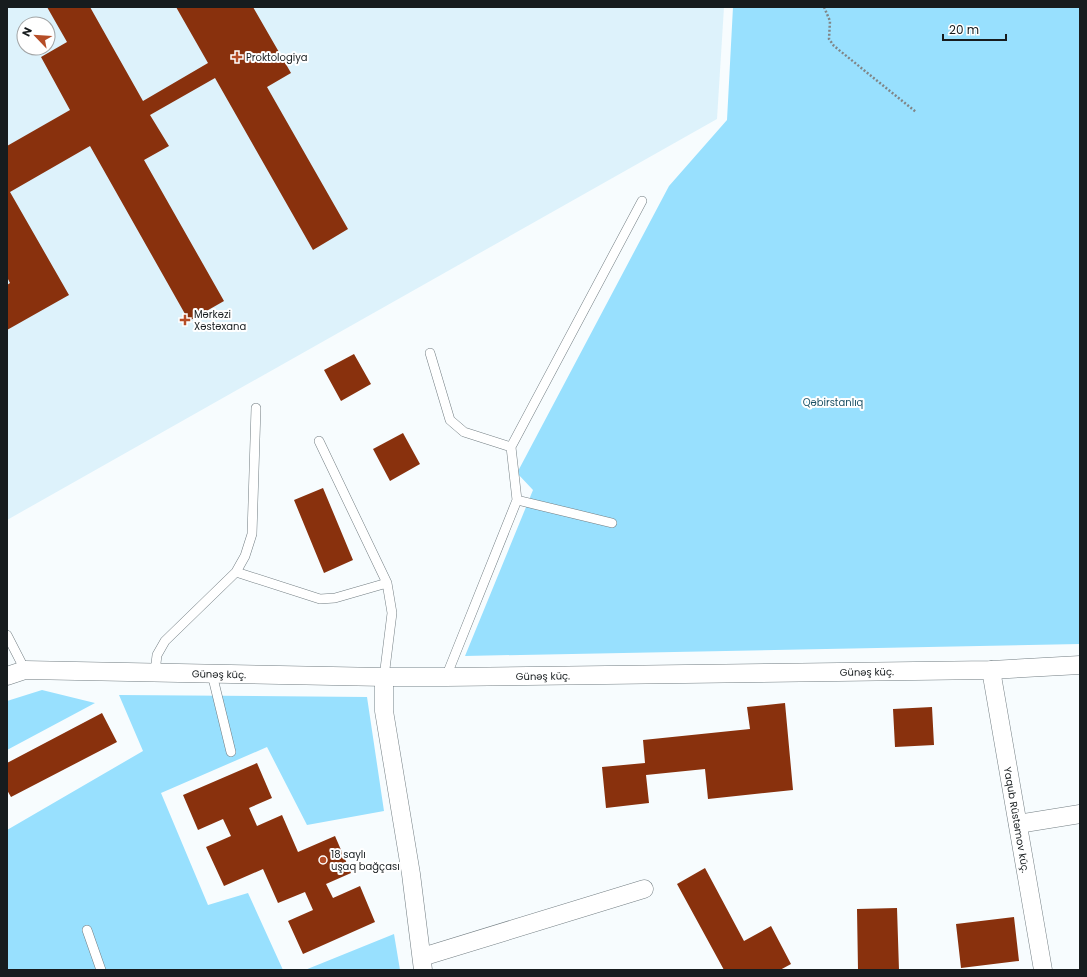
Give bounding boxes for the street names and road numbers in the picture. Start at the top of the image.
street label: Günəş küç. [840,664,894,679]
street label: Günəş küç. [192,666,246,682]
street label: Günəş küç. [516,668,570,684]
street label: Yaqub Rüstəmov küç. [1000,765,1034,874]

